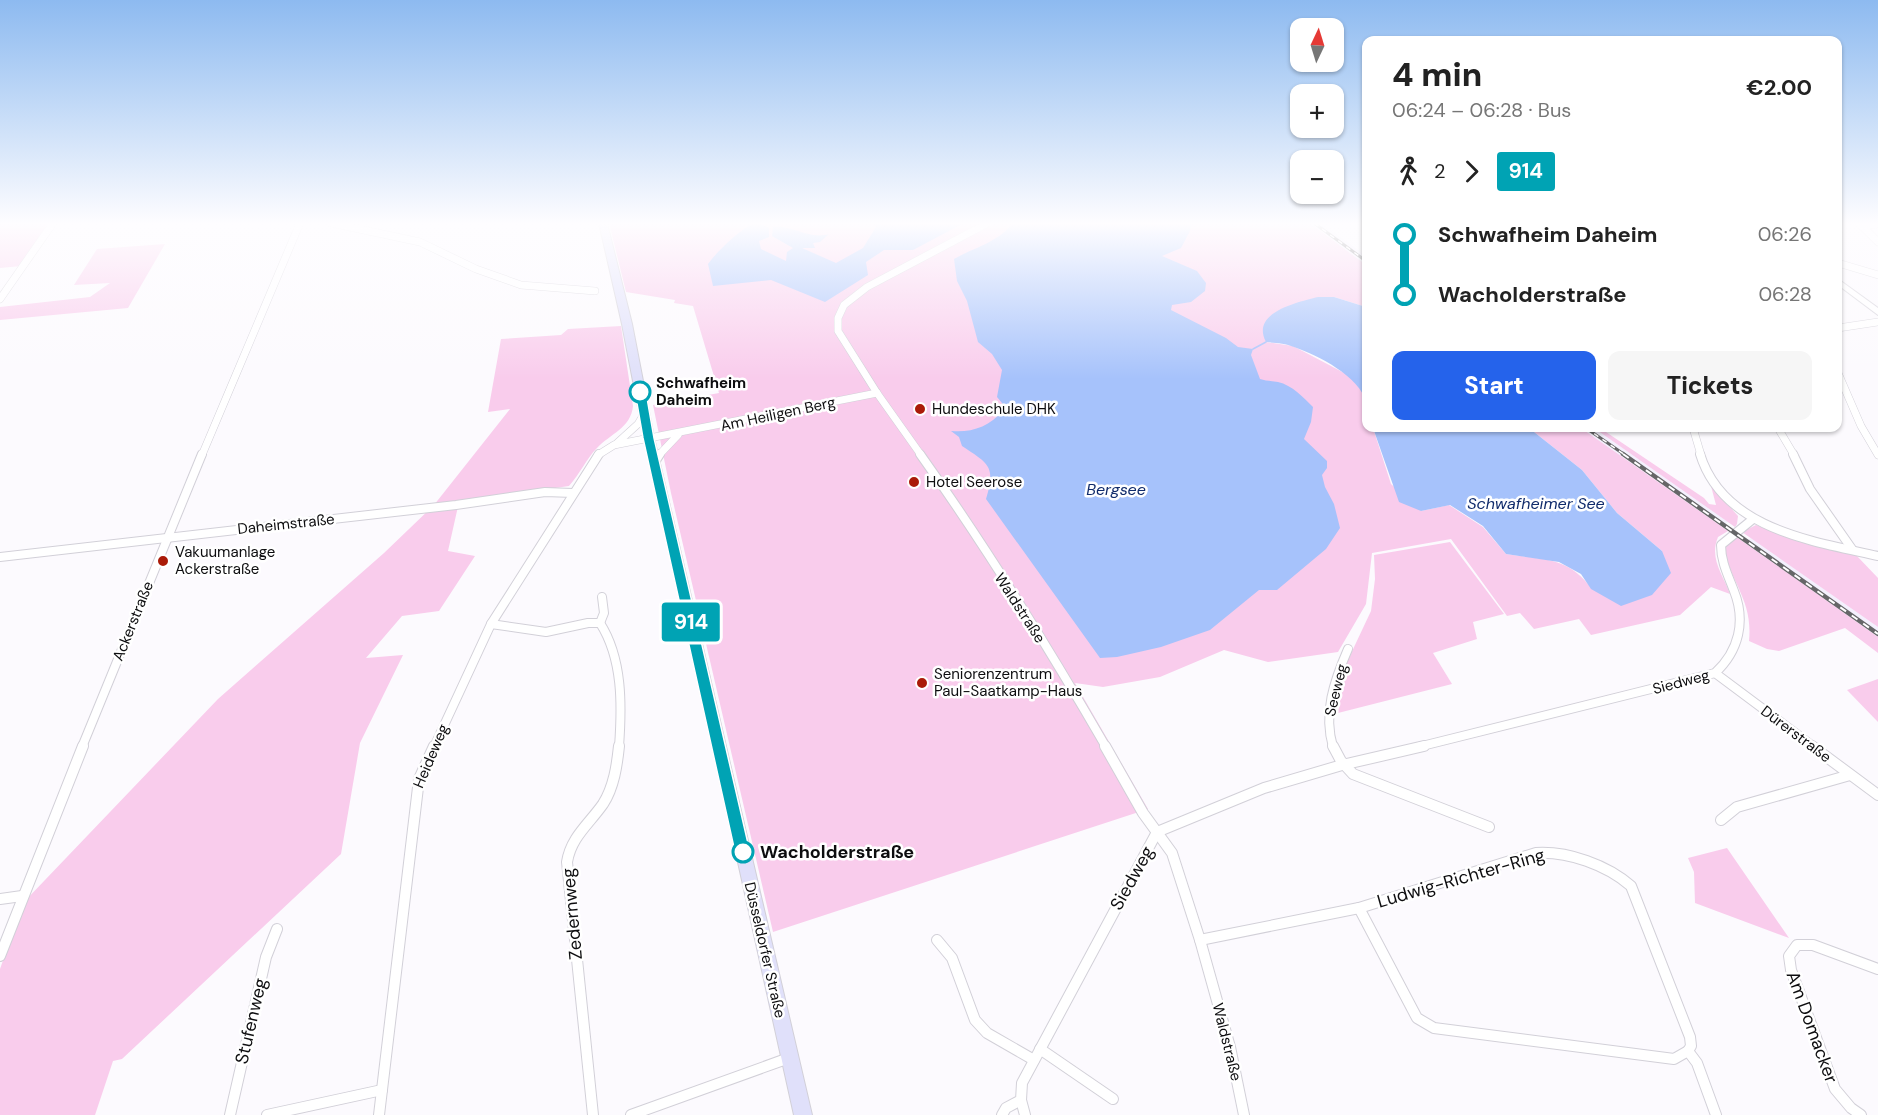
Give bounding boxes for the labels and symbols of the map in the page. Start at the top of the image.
north arrow [1290,18,1344,72]
place label: Schwafheim Daheim [656,373,746,410]
marker: Schwafheim Daheim [629,381,651,403]
street label: Am Heiligen Berg [719,392,837,436]
place label: Hundeschule DHK [932,399,1056,419]
marker: Hundeschule DHK [913,402,927,416]
place label: Hotel Seerose [926,472,1022,492]
marker: Hotel Seerose [907,475,921,489]
water label: Bergsee [1086,479,1146,500]
water label: Schwafheimer See [1467,493,1605,514]
street label: Daheimstraße [236,509,336,539]
place label: Vakuumanlage Ackerstraße [175,542,275,579]
marker: Vakuumanlage Ackerstraße [156,554,170,568]
street label: Waldstraße [990,569,1050,647]
street label: Ackerstraße [108,578,158,664]
line badge: 914 [656,602,726,642]
street label: Seeweg [1320,662,1352,718]
place label: Seniorenzentrum Paul-Saatkamp-Haus [934,664,1082,701]
street label: Siedweg [1650,665,1712,699]
marker: Seniorenzentrum Paul-Saatkamp-Haus [915,676,929,690]
street label: Dürerstraße [1757,701,1835,767]
street label: Heideweg [409,721,453,791]
place label: Wacholderstraße [760,840,914,864]
marker: Wacholderstraße [732,841,754,863]
street label: Siedweg [1105,842,1159,914]
street label: Ludwig-Richter-Ring [1374,843,1548,913]
street label: Zedernweg [556,867,588,961]
street label: Düsseldorfer Straße [740,880,790,1020]
street label: Am Domacker [1781,968,1843,1087]
street label: Stufenweg [229,976,273,1066]
street label: Waldstraße [1208,1001,1246,1083]

